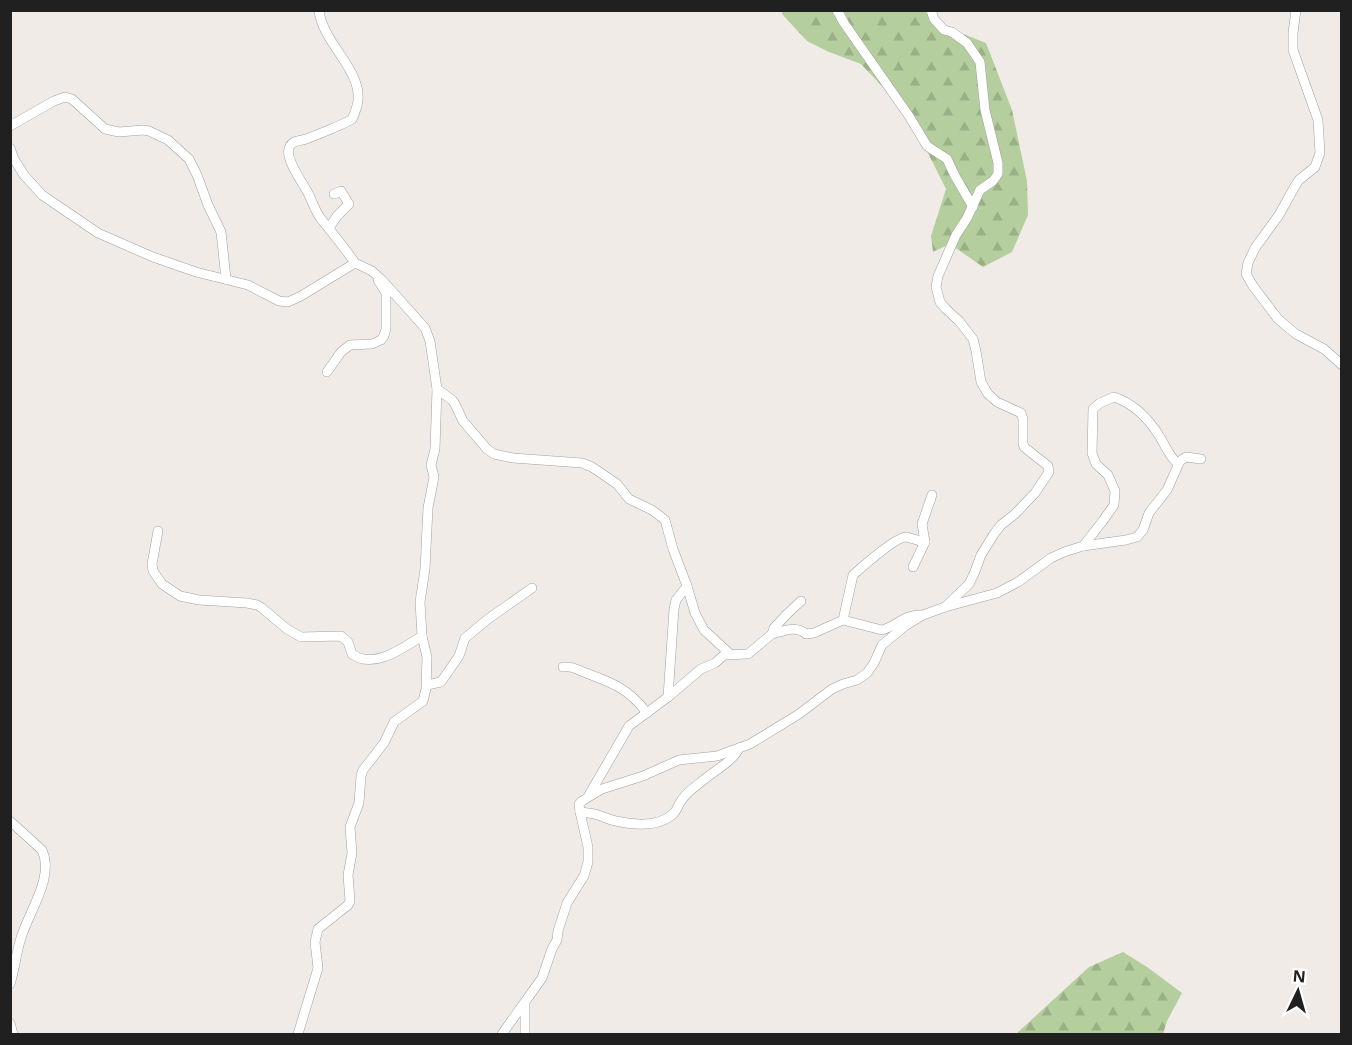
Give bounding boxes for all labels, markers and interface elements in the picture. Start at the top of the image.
north arrow [1268,961,1328,1021]
text: N [1292,965,1307,988]

